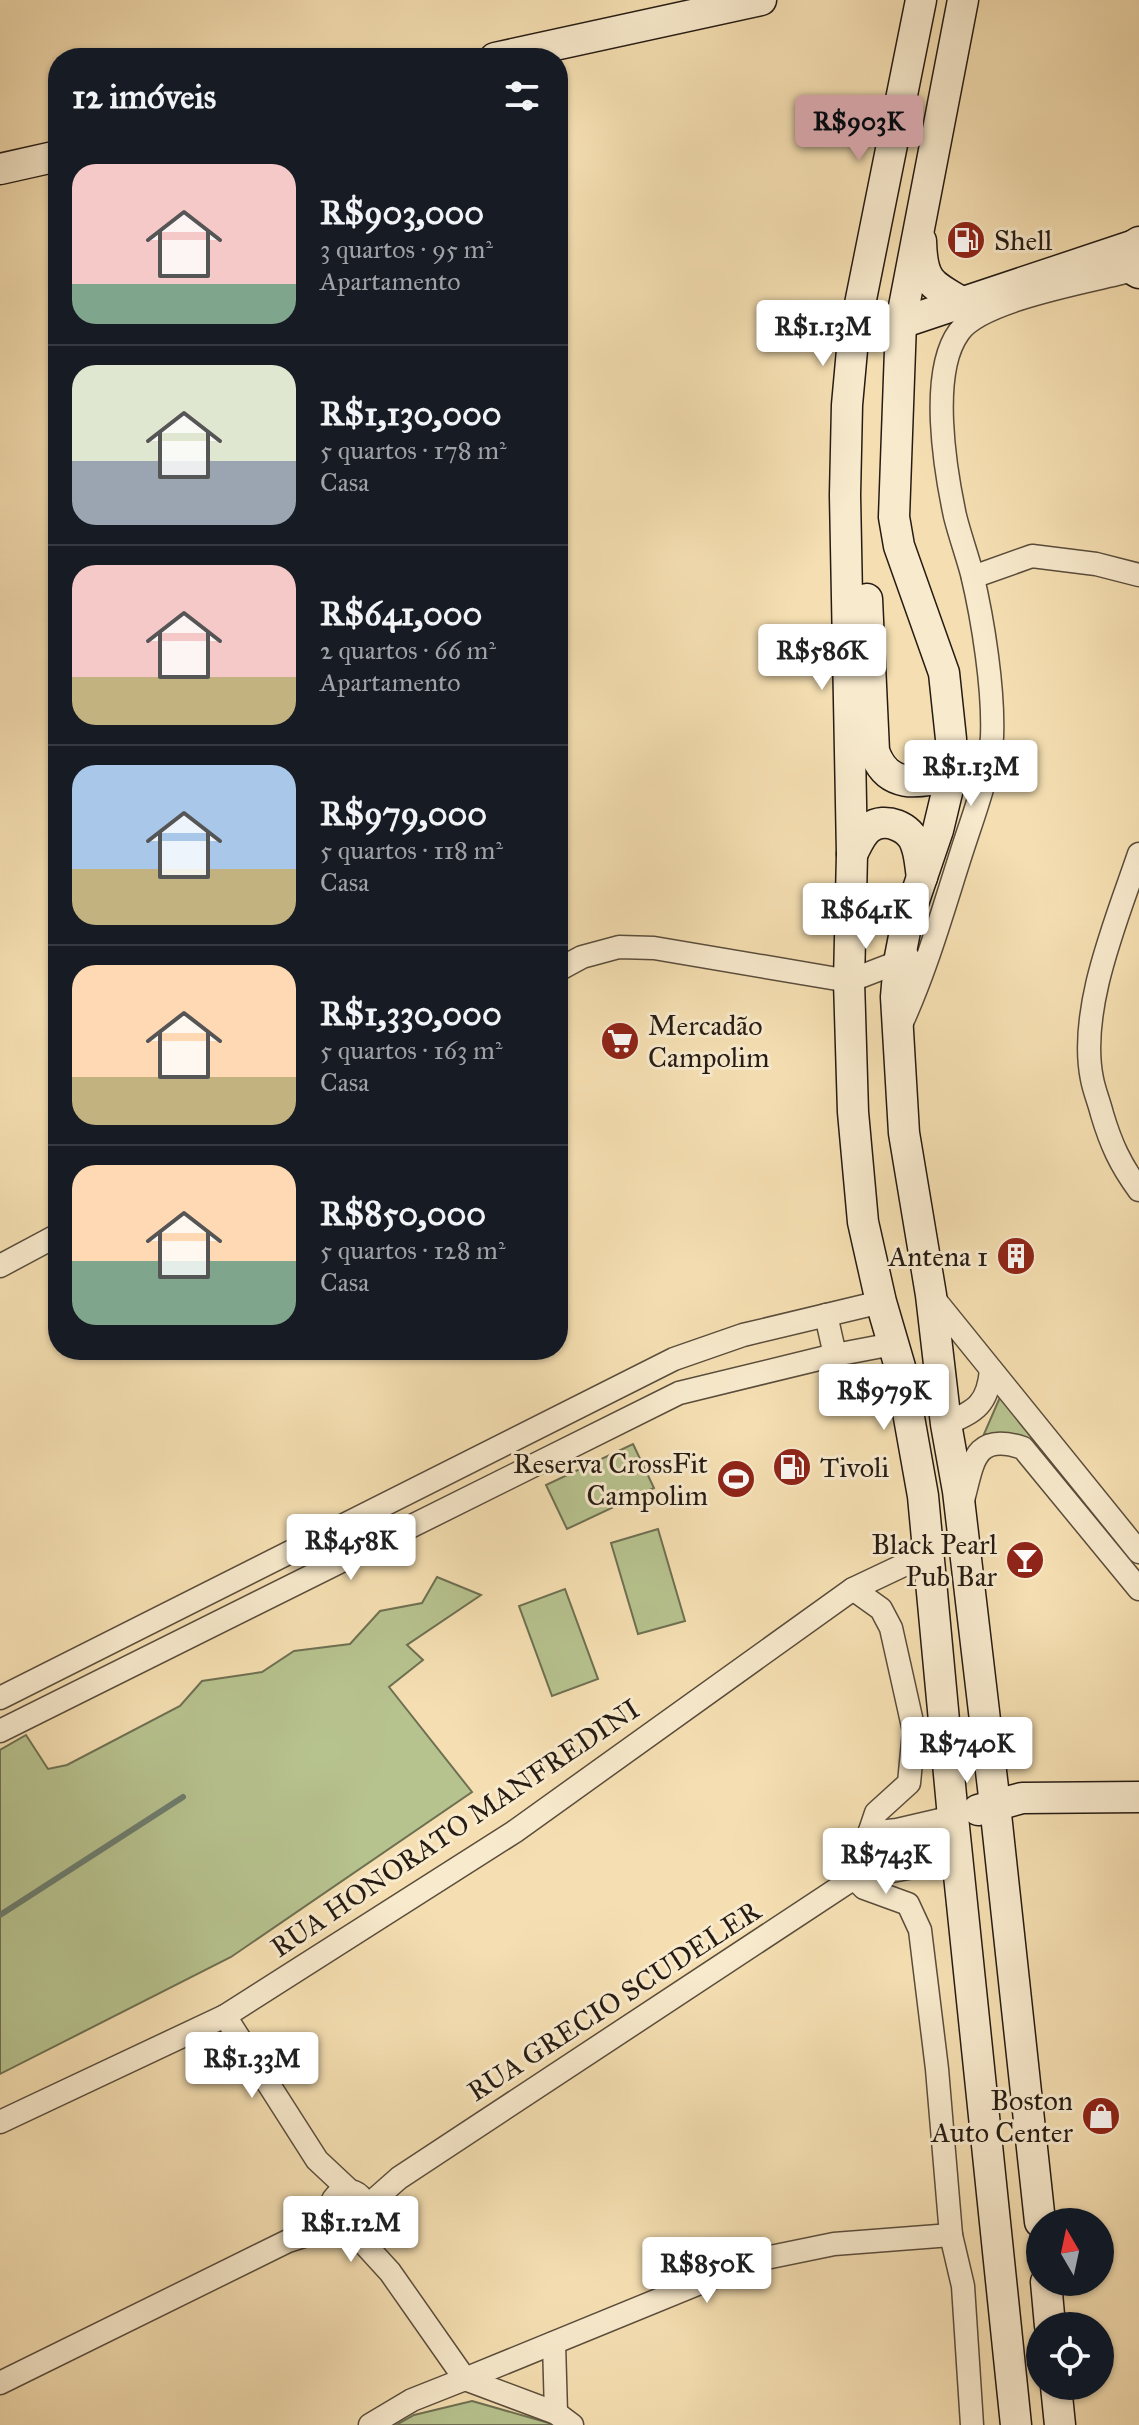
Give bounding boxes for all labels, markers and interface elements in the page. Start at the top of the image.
icon: filters [500,74,544,118]
text: 12 imóveis [72,76,216,117]
pin: R$903K [794,95,924,163]
text: R$903K [813,105,905,137]
text: R$903,000 [320,192,484,233]
icon: home [136,196,232,292]
fuel station icon: Shell [945,219,987,261]
place label: Shell [994,223,1053,258]
text: 3 quartos · 95 m² [320,233,493,265]
text: Apartamento [320,265,461,297]
pin: R$1.13M [749,300,897,368]
text: R$1.13M [774,310,872,342]
text: R$1,130,000 [320,393,502,434]
icon: home [136,397,232,493]
text: 5 quartos · 178 m² [320,434,507,466]
text: Casa [320,466,369,498]
text: R$641,000 [320,593,482,634]
icon: home [136,597,232,693]
pin: R$586K [757,624,887,692]
text: 2 quartos · 66 m² [320,634,496,666]
text: R$586K [776,634,868,666]
text: Apartamento [320,666,461,698]
pin: R$1.13M [897,740,1045,808]
text: R$1.13M [922,750,1020,782]
text: R$979,000 [320,793,487,834]
icon: home [136,797,232,893]
text: 5 quartos · 118 m² [320,834,503,866]
text: Casa [320,866,369,898]
pin: R$641K [801,883,931,951]
text: R$641K [821,893,911,925]
text: R$1,330,000 [320,993,502,1034]
icon: home [136,997,232,1093]
place label: Mercadão Campolim [648,1008,769,1075]
supermarket icon: Mercadão Campolim [599,1020,641,1062]
text: 5 quartos · 163 m² [320,1034,503,1066]
text: Casa [320,1066,369,1098]
text: R$850,000 [320,1193,486,1234]
icon: home [136,1197,232,1293]
text: 5 quartos · 128 m² [320,1234,506,1266]
building icon: Antena 1 [995,1235,1037,1277]
place label: Antena 1 [887,1239,988,1274]
text: Casa [320,1266,369,1298]
pin: R$979K [819,1364,949,1432]
text: R$979K [837,1374,931,1406]
place label: Reserva CrossFit Campolim [513,1446,708,1513]
fuel station icon: Tivoli [771,1446,813,1488]
place label: Tivoli [820,1450,890,1485]
sports icon: Reserva CrossFit Campolim [715,1458,757,1500]
pin: R$458K [286,1514,416,1582]
text: R$458K [305,1524,397,1556]
place label: Black Pearl Pub Bar [871,1527,997,1594]
bar icon: Black Pearl Pub Bar [1004,1539,1046,1581]
street label: RUA HONORATO MANFREDINI [264,1691,646,1965]
pin: R$740K [902,1717,1032,1785]
text: R$740K [919,1727,1015,1759]
pin: R$743K [821,1828,951,1896]
text: R$743K [841,1838,931,1870]
street label: RUA GRECIO SCUDELER [461,1892,768,2109]
pin: R$1.33M [178,2032,326,2100]
text: R$1.33M [203,2042,301,2074]
place label: Boston Auto Center [930,2083,1073,2150]
shop icon: Boston Auto Center [1080,2095,1122,2137]
pin: R$1.12M [277,2196,425,2264]
text: R$1.12M [301,2206,401,2238]
north arrow [1026,2208,1114,2296]
map controls [1026,2208,1114,2400]
pin: R$850K [642,2237,772,2305]
text: R$850K [660,2247,754,2279]
button: locate [1026,2312,1114,2400]

